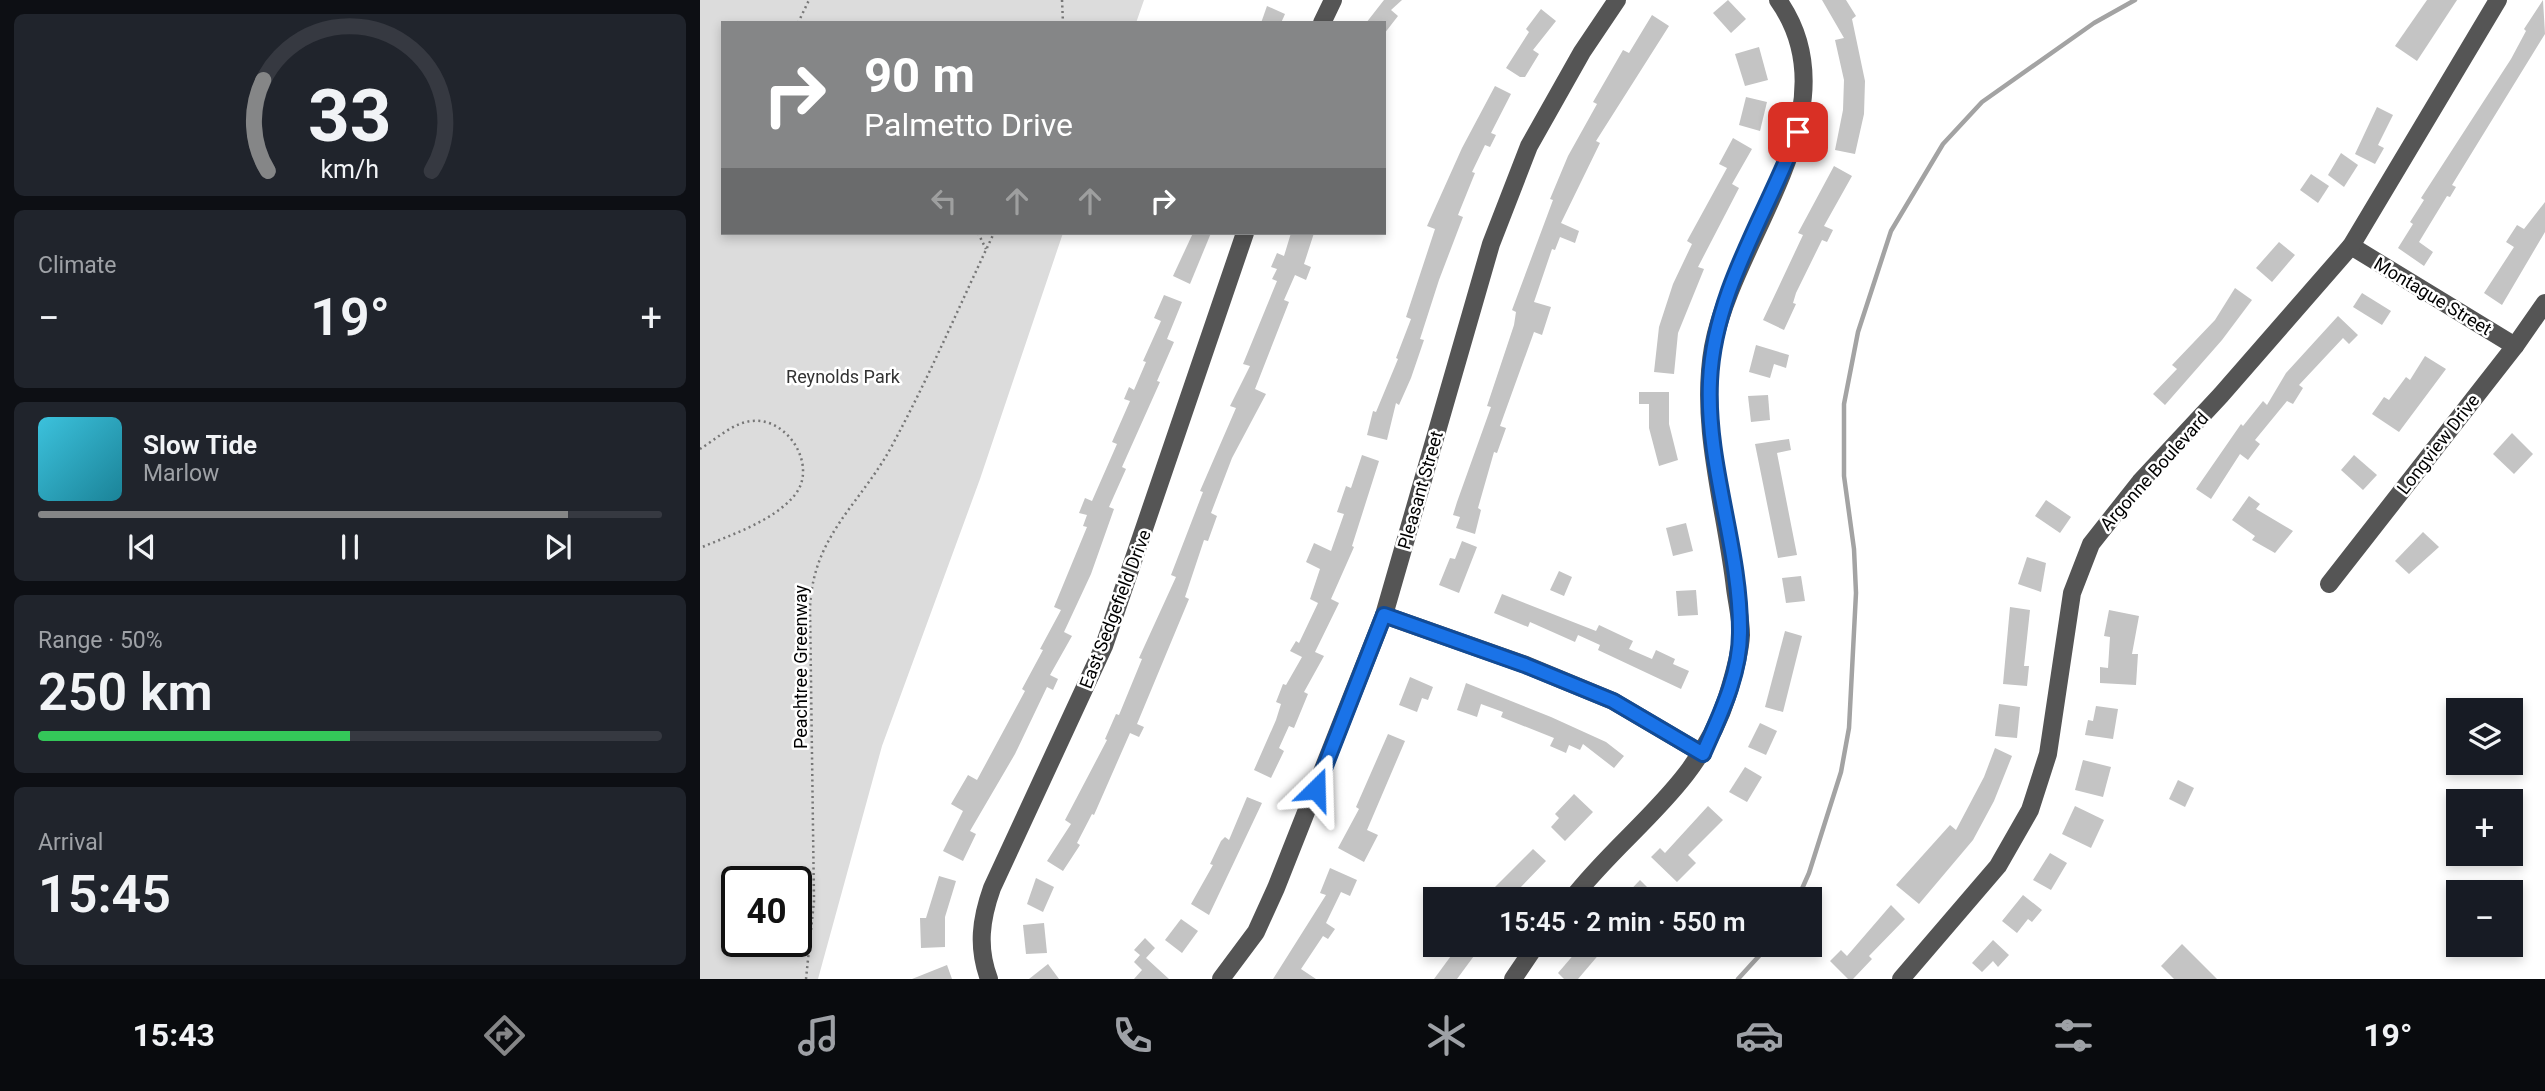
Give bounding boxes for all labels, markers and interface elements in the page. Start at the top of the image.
text: 90 m [864,47,975,104]
icon: right [749,49,840,140]
text: 33 [308,73,392,159]
pin [1768,102,1828,162]
text: Palmetto Drive [864,106,1073,144]
icon: arrive [1779,113,1817,151]
text: km/h [321,155,379,184]
icon: left [925,182,963,220]
icon: ahead [998,182,1036,220]
icon: ahead [1071,182,1109,220]
icon: right [1144,182,1182,220]
text: Climate [38,252,117,279]
street label: Montague Street [2371,253,2496,339]
text: 19° [310,287,390,348]
text: − [38,296,60,340]
text: + [640,296,662,340]
park label: Reynolds Park [786,366,901,387]
street label: Longview Drive [2392,390,2484,498]
street label: Argonne Boulevard [2095,408,2213,534]
street label: Pleasant Street [1393,428,1447,552]
text: Slow Tide [143,430,257,460]
text: Marlow [143,460,219,487]
street label: East Sedgefield Drive [1075,527,1155,691]
icon: previous [123,528,161,566]
icon: pause [331,528,369,566]
icon: next [539,528,577,566]
street label: Peachtree Greenway [790,584,811,749]
text: Range · 50% [38,627,163,654]
text: 250 km [38,662,213,723]
map controls [2446,698,2523,957]
button: layers [2446,698,2523,775]
position arrow [1279,752,1353,826]
button: + [2446,789,2523,866]
text: Arrival [38,829,103,856]
text: 15:45 [38,864,171,925]
speed limit sign: 40 [721,866,812,957]
button: − [2446,880,2523,957]
text: 15:45 · 2 min · 550 m [1499,907,1746,937]
icon: directions [480,1011,529,1060]
icon: music [794,1011,843,1060]
icon: phone [1108,1011,1157,1060]
icon: climate [1422,1011,1471,1060]
icon: car [1735,1011,1784,1060]
icon: filters [2049,1011,2098,1060]
text: 15:43 [132,1016,215,1054]
text: 19° [2363,1016,2412,1054]

